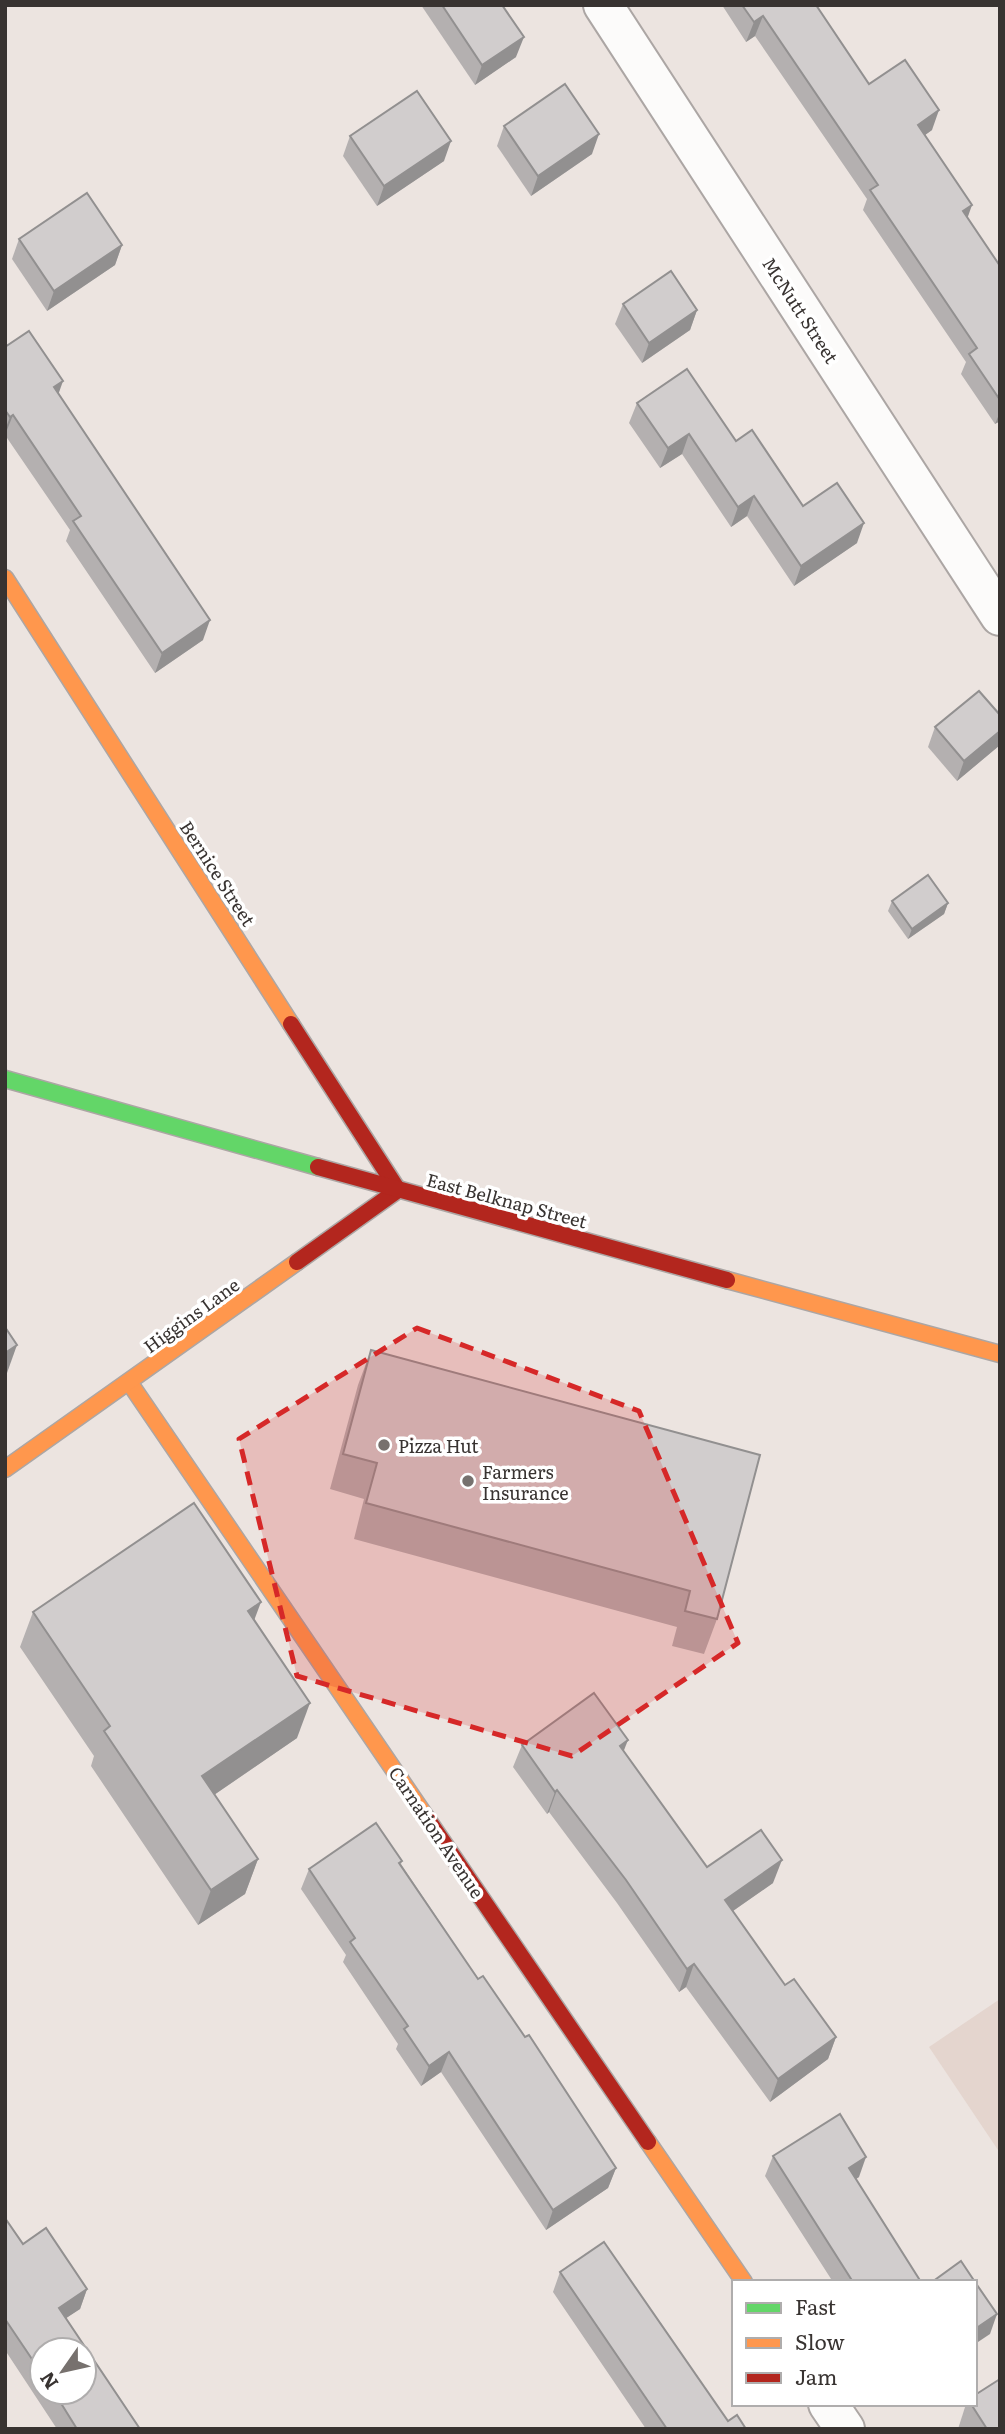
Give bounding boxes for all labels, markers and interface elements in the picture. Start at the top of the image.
street label: McNutt Street [757,252,846,369]
street label: Bernice Street [174,815,263,932]
street label: East Belknap Street [424,1166,591,1235]
street label: Higgins Lane [137,1271,245,1359]
place label: Pizza Hut [398,1432,479,1459]
marker: Pizza Hut [376,1437,392,1453]
place label: Farmers Insurance [482,1458,569,1506]
marker: Farmers Insurance [460,1473,476,1489]
street label: Carnation Avenue [383,1761,491,1903]
legend [732,2280,977,2406]
text: Fast [795,2290,836,2321]
text: Slow [795,2325,845,2356]
north arrow [28,2336,98,2406]
text: Jam [795,2360,837,2391]
text: N [32,2367,64,2396]

